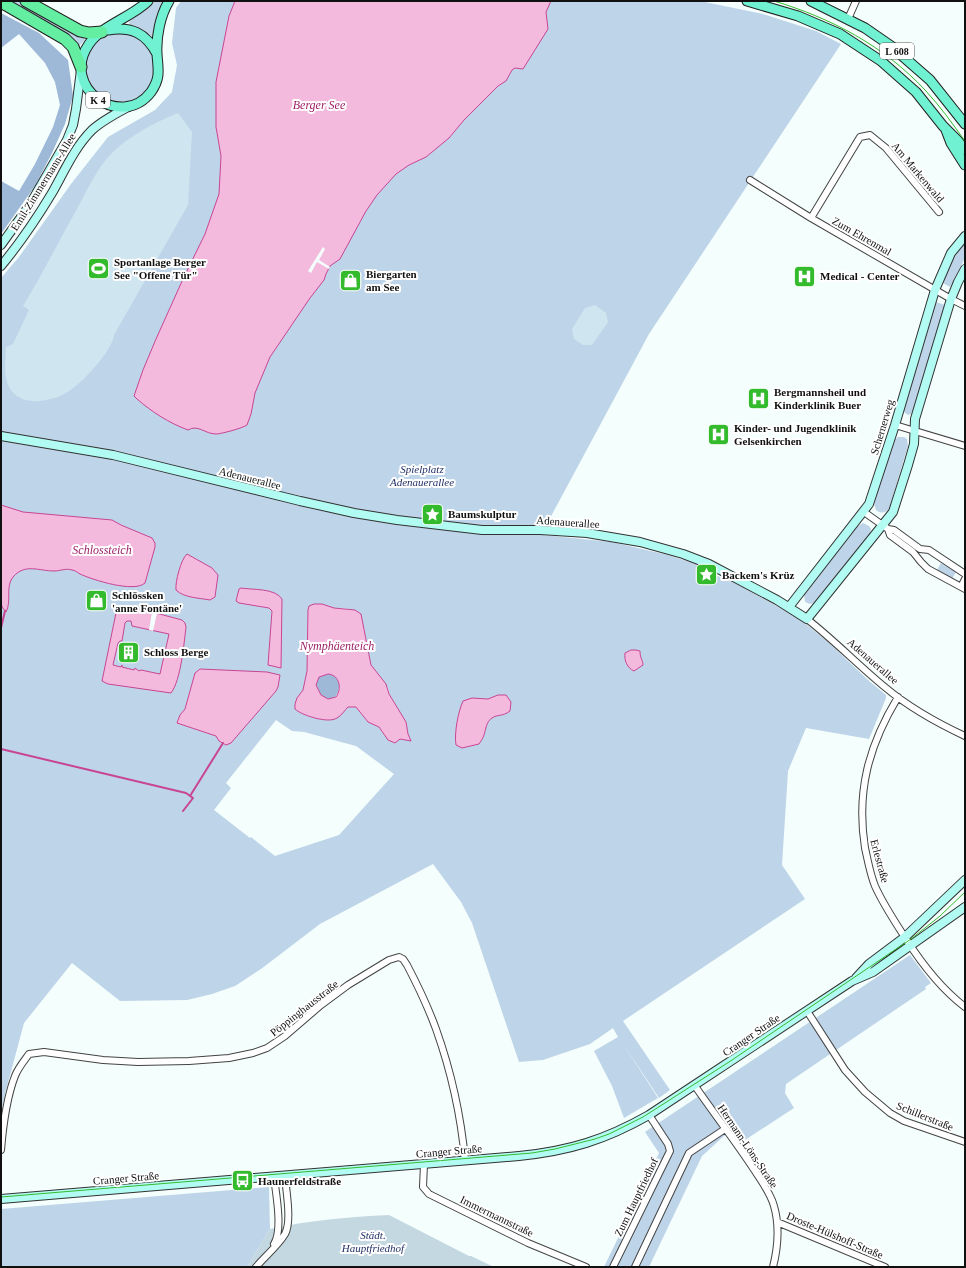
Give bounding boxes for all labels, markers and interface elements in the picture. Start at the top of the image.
road number: L 608 [880,43,914,59]
road number: K 4 [86,92,110,108]
water label: Berger See [293,98,346,112]
street label: Emil-Zimmermann-Allee [8,131,78,233]
street label: Am Markenwald [889,139,947,205]
street label: Zum Ehrenmal [830,214,894,258]
sports icon: Sportanlage Berger See "Offene Tür" [86,255,112,281]
place label: Sportanlage Berger See "Offene Tür" [114,256,206,281]
hospital icon: Medical - Center [792,263,818,289]
shop icon: Biergarten am See [337,267,363,293]
place label: Biergarten am See [366,268,417,293]
place label: Medical - Center [820,270,900,282]
hospital icon: Bergmannsheil und Kinderklinik Buer [746,385,772,411]
place label: Bergmannsheil und Kinderklinik Buer [774,386,866,411]
street label: Schernerweg [868,397,896,456]
hospital icon: Kinder- und Jugendklinik Gelsenkirchen [705,421,731,447]
place label: Kinder- und Jugendklinik Gelsenkirchen [734,422,857,447]
park label: Spielplatz Adenauerallee [389,463,454,488]
street label: Adenauerallee [218,464,282,492]
place icon: Baumskulptur [420,501,446,527]
place label: Baumskulptur [448,508,517,520]
street label: Adenauerallee [536,514,600,530]
water label: Schlossteich [72,543,132,557]
place icon: Backem's Krüz [693,562,719,588]
place label: Backem's Krüz [722,569,795,581]
shop icon: Schlössken 'anne Fontäne' [84,588,110,614]
place label: Schlössken 'anne Fontäne' [112,589,182,614]
street label: Adenauerallee [845,636,901,686]
building icon: Schloss Berge [116,639,142,665]
water label: Nymphäenteich [299,639,374,653]
place label: Schloss Berge [144,646,209,658]
street label: Erlestraße [868,838,892,884]
street label: Pöppinghausstraße [268,978,341,1038]
street label: Cranger Straße [720,1011,782,1059]
street label: Schillerstraße [895,1099,955,1133]
street label: Hermann-Löns-Straße [716,1102,781,1190]
street label: Cranger Straße [415,1142,483,1160]
street label: Zum Hauptfriedhof [612,1155,660,1238]
bus stop icon: Haunerfeldstraße [229,1168,255,1194]
street label: Cranger Straße [92,1169,160,1187]
place label: Haunerfeldstraße [258,1175,341,1187]
street label: Immermannstraße [458,1193,536,1239]
street label: Droste-Hülshoff-Straße [785,1209,885,1261]
park label: Städt. Hauptfriedhof [341,1229,406,1254]

